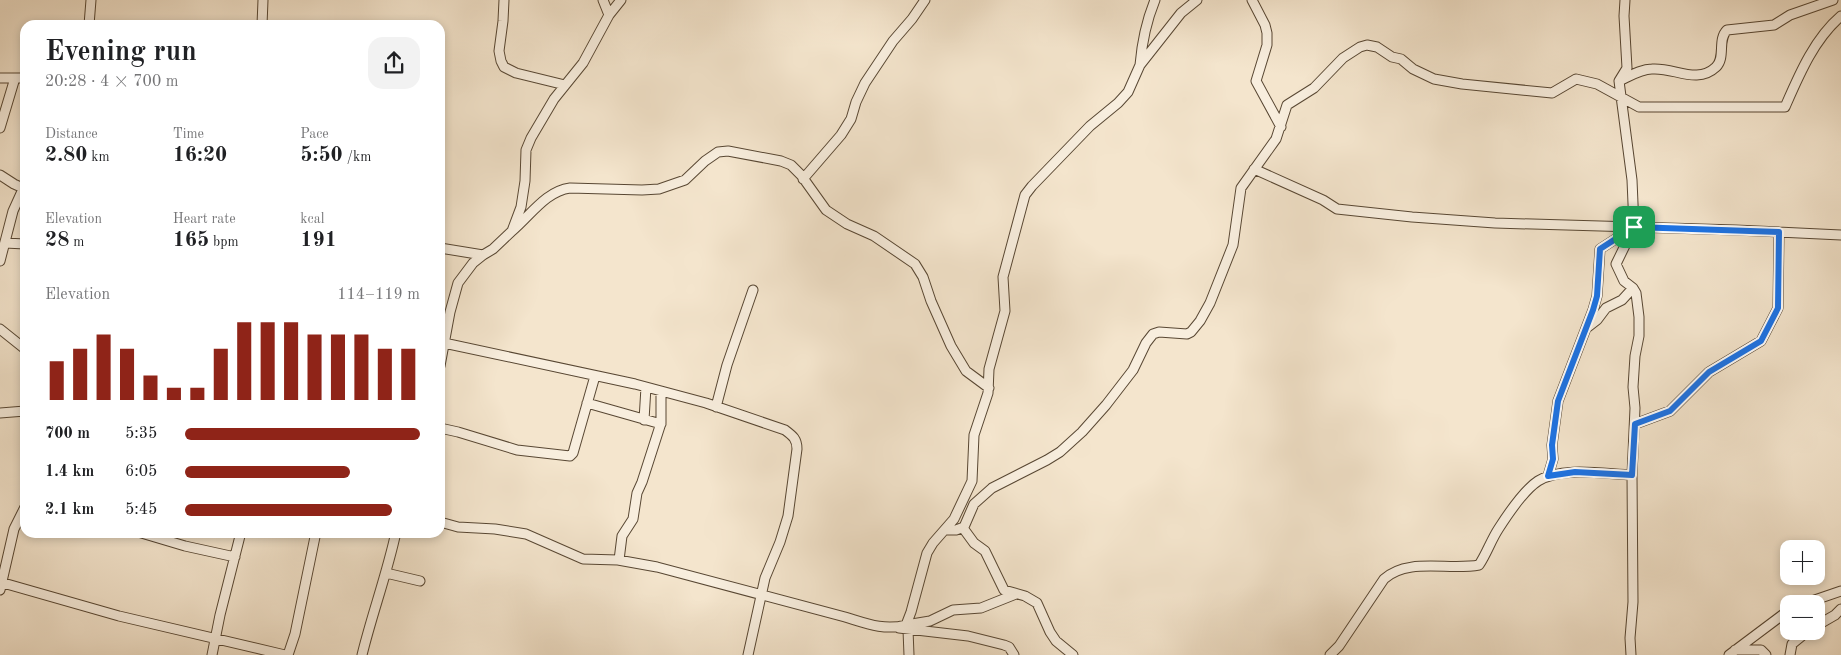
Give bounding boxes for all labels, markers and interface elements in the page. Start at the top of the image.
button: share [368,37,420,89]
text: Evening run [45,39,197,67]
text: 20:28 · 4 × 700 m [45,74,178,90]
text: Distance [45,127,98,141]
text: Time [173,127,204,141]
text: Pace [300,127,329,141]
text: 2.80 [45,145,87,166]
text: 16:20 [173,145,227,166]
text: 5:50 [300,145,343,166]
text: km [87,150,110,164]
text: /km [343,150,371,164]
pin [1613,206,1655,248]
text: Elevation [45,212,102,226]
text: Heart rate [173,212,236,226]
text: kcal [300,212,324,226]
icon: arrive [1620,213,1648,241]
text: 28 [45,230,69,251]
text: 165 [173,230,209,251]
text: 191 [300,230,337,251]
text: m [69,235,84,249]
text: bpm [209,235,239,249]
text: Elevation [45,287,110,303]
text: 114–119 m [337,287,420,303]
text: 700 m [45,426,90,442]
text: 5:35 [125,426,157,442]
text: 1.4 km [45,464,94,480]
text: 6:05 [125,464,157,480]
text: 2.1 km [45,502,94,518]
text: 5:45 [125,502,157,518]
map controls [1780,540,1825,640]
button: + [1780,540,1825,585]
button: − [1780,595,1825,640]

